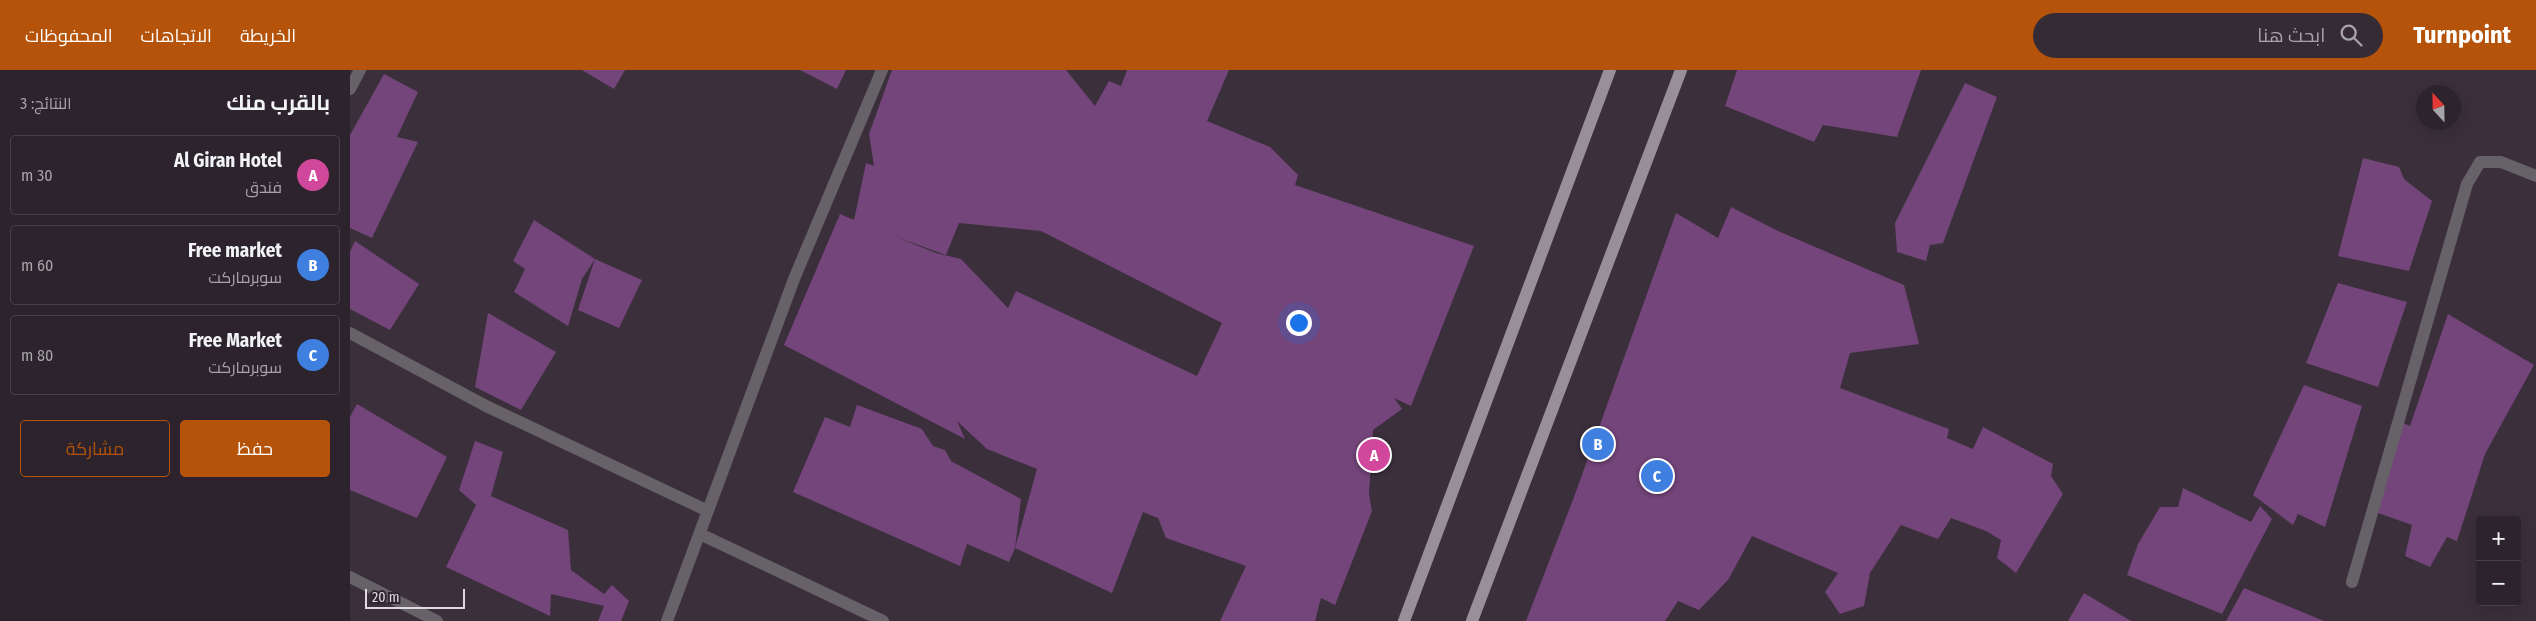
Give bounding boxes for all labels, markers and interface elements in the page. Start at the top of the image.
search box [2033,13,2383,58]
icon: search [2337,21,2365,49]
text: Turnpoint [2413,21,2511,49]
text: ابحث هنا [2257,24,2325,47]
text: المحفوظات [25,25,113,47]
text: الاتجاهات [141,25,212,47]
text: الخريطة [240,25,296,47]
north arrow [2416,85,2461,130]
text: بالقرب منك [227,90,330,116]
text: النتائج: 3 [20,94,72,113]
text: Al Giran Hotel [174,149,282,172]
text: 30 m [21,166,53,185]
text: A [309,166,317,185]
text: فندق [245,178,282,197]
text: Free market [188,239,282,262]
text: 60 m [21,256,53,275]
text: B [309,256,317,275]
text: سوبرماركت [208,268,282,287]
your location [1286,310,1312,336]
text: Free Market [189,329,282,352]
text: 80 m [21,346,53,365]
text: C [309,346,317,365]
text: سوبرماركت [208,358,282,377]
button: مشاركة [20,420,170,477]
button: حفظ [180,420,330,477]
pin: B [1582,425,1614,463]
pin: A [1358,436,1390,474]
pin: C [1641,457,1673,495]
map controls [2476,516,2521,606]
button: + [2476,516,2521,561]
button: − [2476,561,2521,606]
scale bar [365,586,465,609]
text: 20 m [372,589,400,606]

